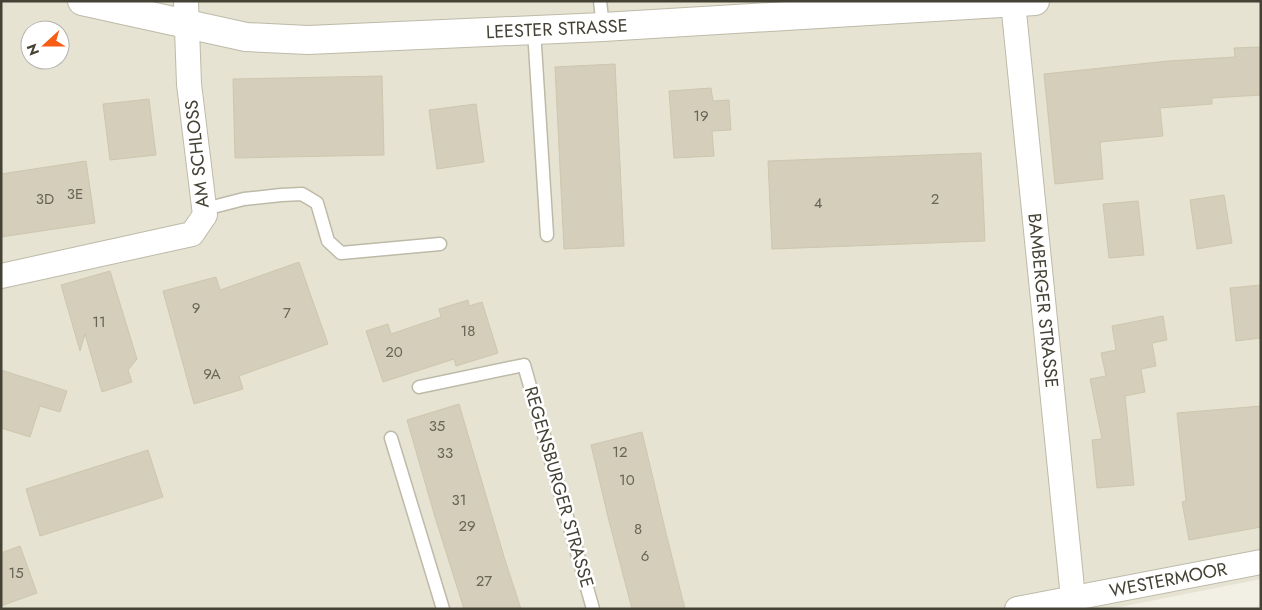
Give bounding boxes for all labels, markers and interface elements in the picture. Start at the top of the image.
street label: LEESTER STRASSE [486,13,628,45]
north arrow [20,20,70,70]
text: N [22,41,44,58]
street label: AM SCHLOSS [178,99,216,209]
house number: 19 [693,105,709,127]
house number: 3E [67,183,83,205]
house number: 3D [36,188,54,210]
house number: 2 [931,188,939,210]
house number: 4 [814,192,823,214]
street label: BAMBERGER STRASSE [1021,212,1065,389]
house number: 9 [192,297,200,319]
house number: 7 [283,302,291,324]
house number: 11 [92,311,106,333]
house number: 18 [461,320,475,342]
house number: 20 [385,341,403,363]
house number: 9A [203,363,221,385]
street label: REGENSBURGER STRASSE [518,383,600,591]
house number: 35 [429,415,445,437]
house number: 12 [612,441,628,463]
house number: 33 [437,442,453,464]
house number: 10 [619,469,635,491]
house number: 31 [452,489,466,511]
house number: 29 [458,515,476,537]
house number: 8 [634,518,642,540]
house number: 6 [641,545,649,567]
street label: WESTERMOOR [1107,556,1229,604]
house number: 15 [8,562,24,584]
house number: 27 [476,570,492,592]

